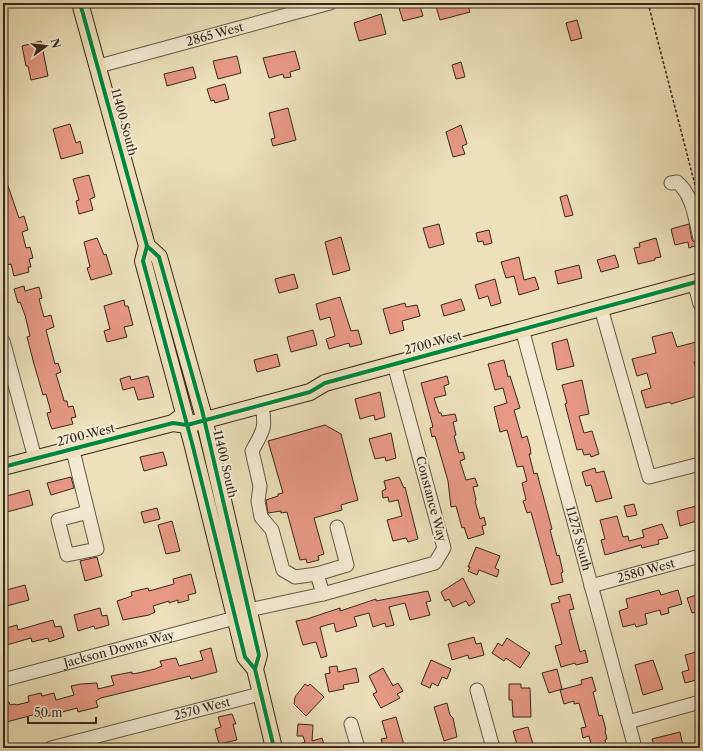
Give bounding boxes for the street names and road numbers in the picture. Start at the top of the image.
street label: 2865 West [184,19,246,49]
street label: 11400 South [108,87,141,158]
street label: 2700 West [402,327,464,357]
street label: 2700 West [55,420,117,449]
street label: 11400 South [210,429,241,500]
street label: Constance Way [413,454,450,544]
street label: 11275 South [563,504,595,573]
street label: 2580 West [615,555,677,585]
street label: Jackson Downs Way [60,626,176,671]
street label: 2570 West [172,694,233,723]

